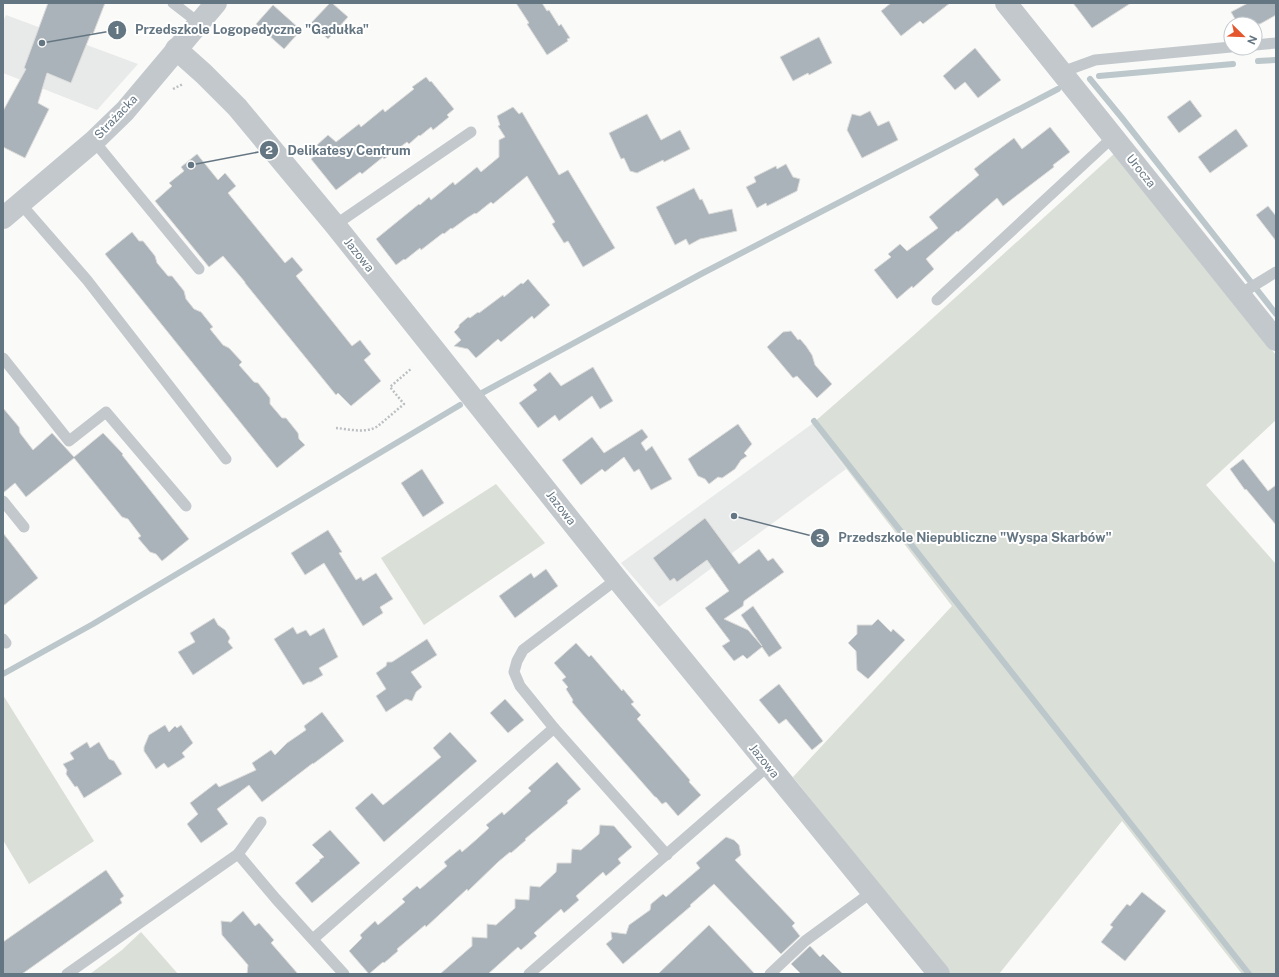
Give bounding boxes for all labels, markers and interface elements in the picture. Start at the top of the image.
north arrow [1223,16,1263,56]
callout: Przedszkole Logopedyczne "Gadułka" [107,17,377,42]
text: Przedszkole Logopedyczne "Gadułka" [135,22,369,37]
text: 1 [114,23,120,37]
text: N [1245,34,1259,46]
street label: Strażacka [92,92,140,142]
callout: Delikatesy Centrum [259,138,418,163]
text: 2 [265,143,273,157]
text: Delikatesy Centrum [287,143,411,158]
street label: Urocza [1123,152,1159,190]
street label: Jazowa [341,235,377,275]
street label: Jazowa [543,488,579,528]
callout: Przedszkole Niepubliczne "Wyspa Skarbów" [810,525,1119,550]
text: Przedszkole Niepubliczne "Wyspa Skarbów" [838,530,1112,545]
text: 3 [816,531,824,545]
street label: Jazowa [746,741,782,781]

